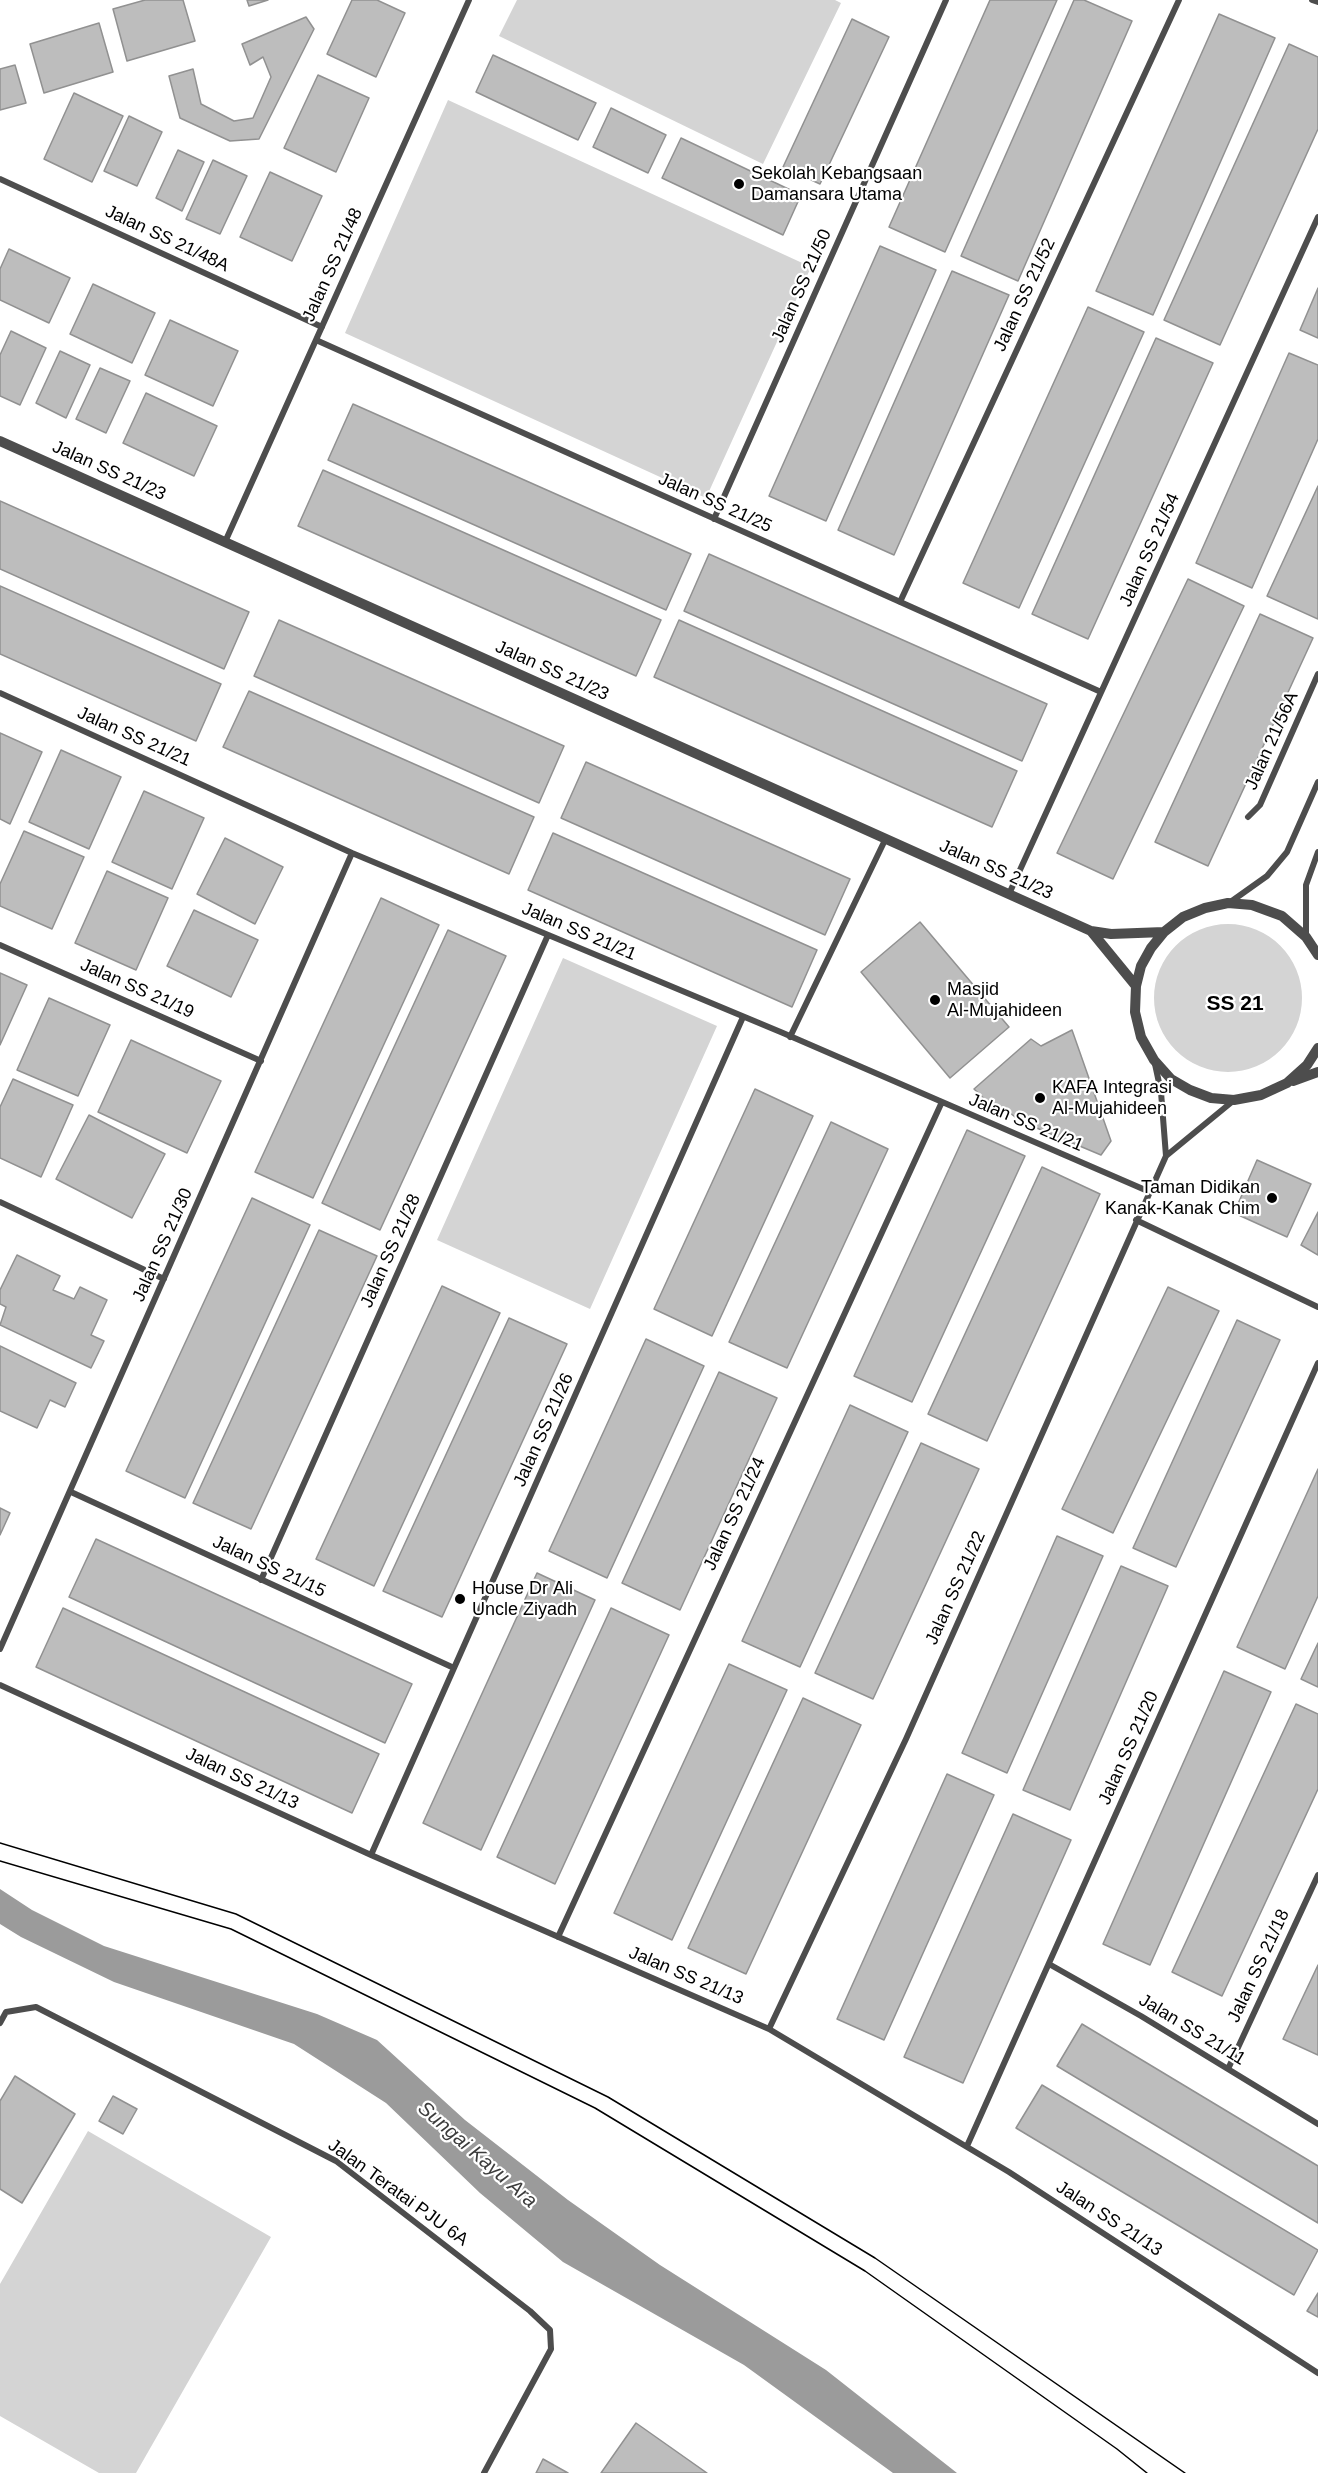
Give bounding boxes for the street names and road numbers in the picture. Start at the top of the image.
street label: Jalan SS 21/48A [102,201,232,277]
street label: Jalan SS 21/48 [298,205,368,325]
street label: Jalan SS 21/50 [767,226,837,346]
street label: Jalan SS 21/52 [989,235,1061,355]
street label: Jalan SS 21/23 [49,436,169,506]
street label: Jalan SS 21/25 [655,468,775,538]
street label: Jalan SS 21/54 [1115,490,1185,610]
street label: Jalan SS 21/23 [492,636,612,706]
street label: Jalan 21/56A [1241,689,1303,793]
street label: Jalan SS 21/21 [74,702,194,772]
street label: Jalan SS 21/23 [936,835,1056,905]
street label: Jalan SS 21/21 [519,898,639,966]
street label: Jalan SS 21/19 [77,954,197,1024]
street label: Jalan SS 21/21 [966,1089,1086,1157]
street label: Jalan SS 21/30 [128,1185,198,1305]
street label: Jalan SS 21/28 [356,1191,426,1311]
street label: Jalan SS 21/26 [509,1370,579,1490]
street label: Jalan SS 21/24 [699,1454,771,1574]
street label: Jalan SS 21/22 [921,1528,991,1648]
street label: Jalan SS 21/15 [209,1531,329,1603]
street label: Jalan SS 21/20 [1094,1688,1164,1808]
street label: Jalan SS 21/13 [182,1743,302,1815]
street label: Jalan SS 21/18 [1223,1906,1295,2026]
street label: Jalan SS 21/13 [626,1942,746,2010]
street label: Jalan SS 21/11 [1135,1990,1249,2070]
street label: Jalan Teratai PJU 6A [324,2135,472,2251]
street label: Jalan SS 21/13 [1052,2177,1166,2261]

